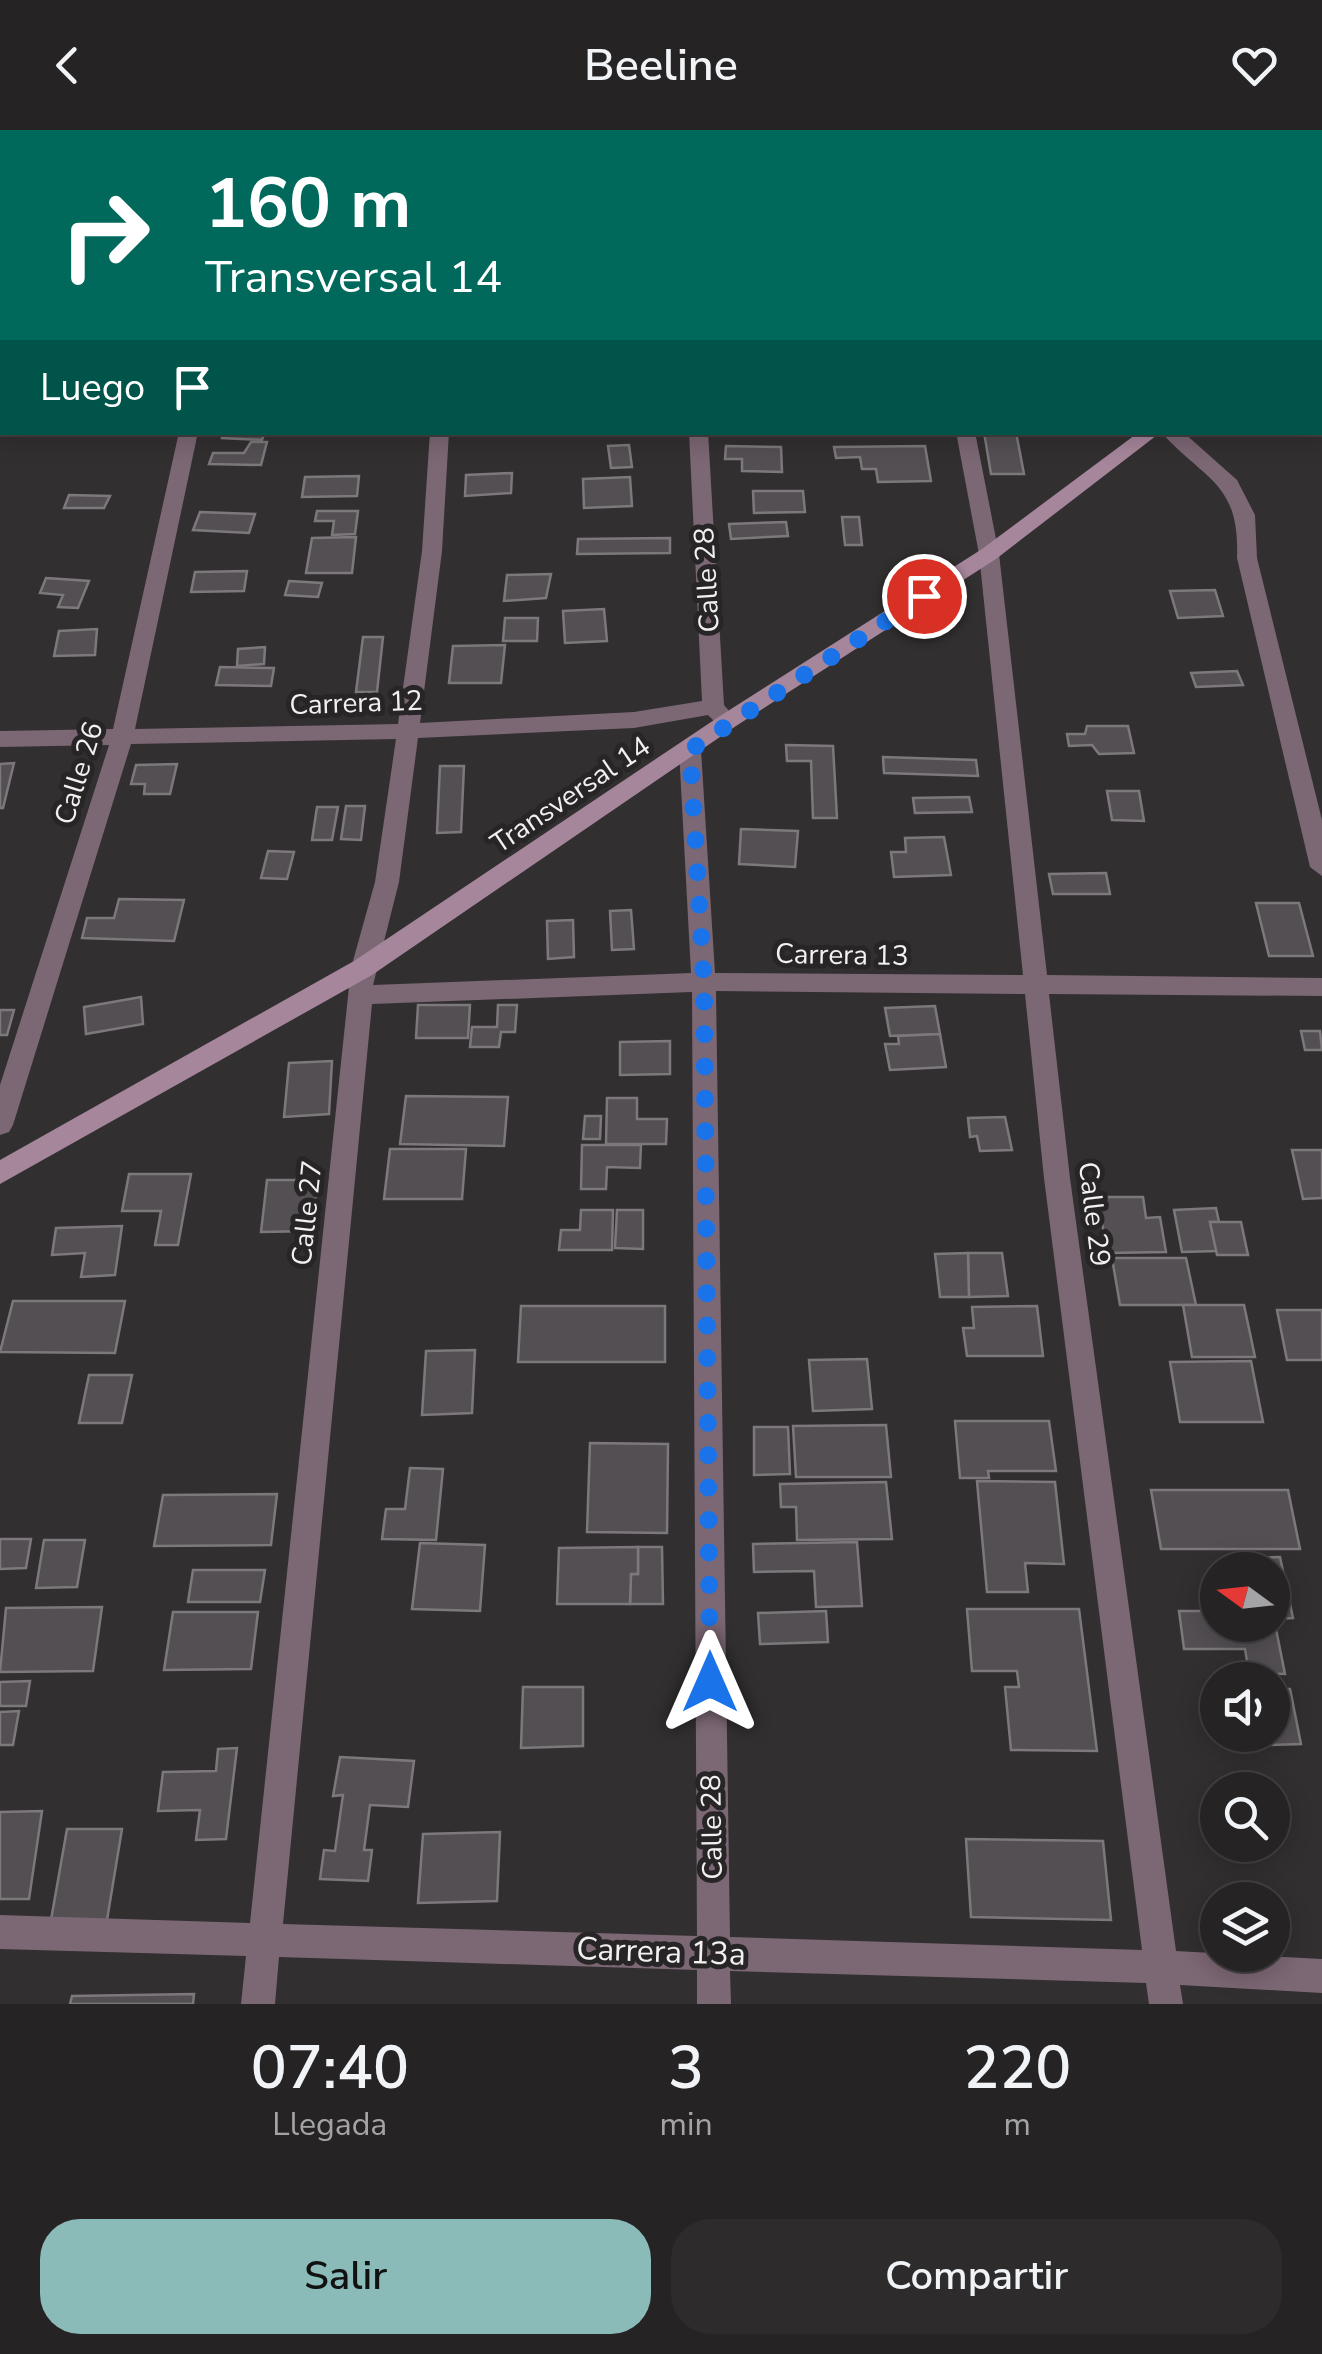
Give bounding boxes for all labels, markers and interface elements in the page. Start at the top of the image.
text: Beeline [584,35,738,96]
icon: back [40,38,95,93]
icon: heart [1227,38,1282,93]
text: 160 m [205,156,411,252]
icon: right [40,170,170,300]
text: Transversal 14 [205,247,502,308]
icon: arrive [165,360,220,415]
text: Luego [40,362,145,413]
street label: Calle 28 [685,526,729,634]
pin [882,554,967,639]
icon: arrive [897,569,952,624]
street label: Carrera 12 [289,682,423,724]
street label: Calle 26 [45,717,113,829]
street label: Transversal 14 [483,727,658,862]
street label: Carrera 13 [775,935,909,975]
street label: Calle 27 [283,1159,331,1267]
street label: Calle 29 [1069,1160,1119,1269]
north arrow [1200,1552,1290,1642]
map controls [1200,1552,1290,1972]
position arrow [658,1630,762,1734]
button: sound [1200,1662,1290,1752]
button: search [1200,1772,1290,1862]
street label: Calle 28 [692,1774,732,1880]
button: layers [1200,1882,1290,1972]
street label: Carrera 13a [576,1927,746,1976]
text: 07:40 [251,2027,409,2109]
text: 3 [668,2027,704,2109]
text: 220 [963,2027,1071,2109]
text: Llegada [272,2103,387,2146]
text: min [660,2103,713,2146]
text: m [1004,2103,1031,2146]
button: Salir [40,2219,651,2334]
button: Compartir [671,2219,1282,2334]

